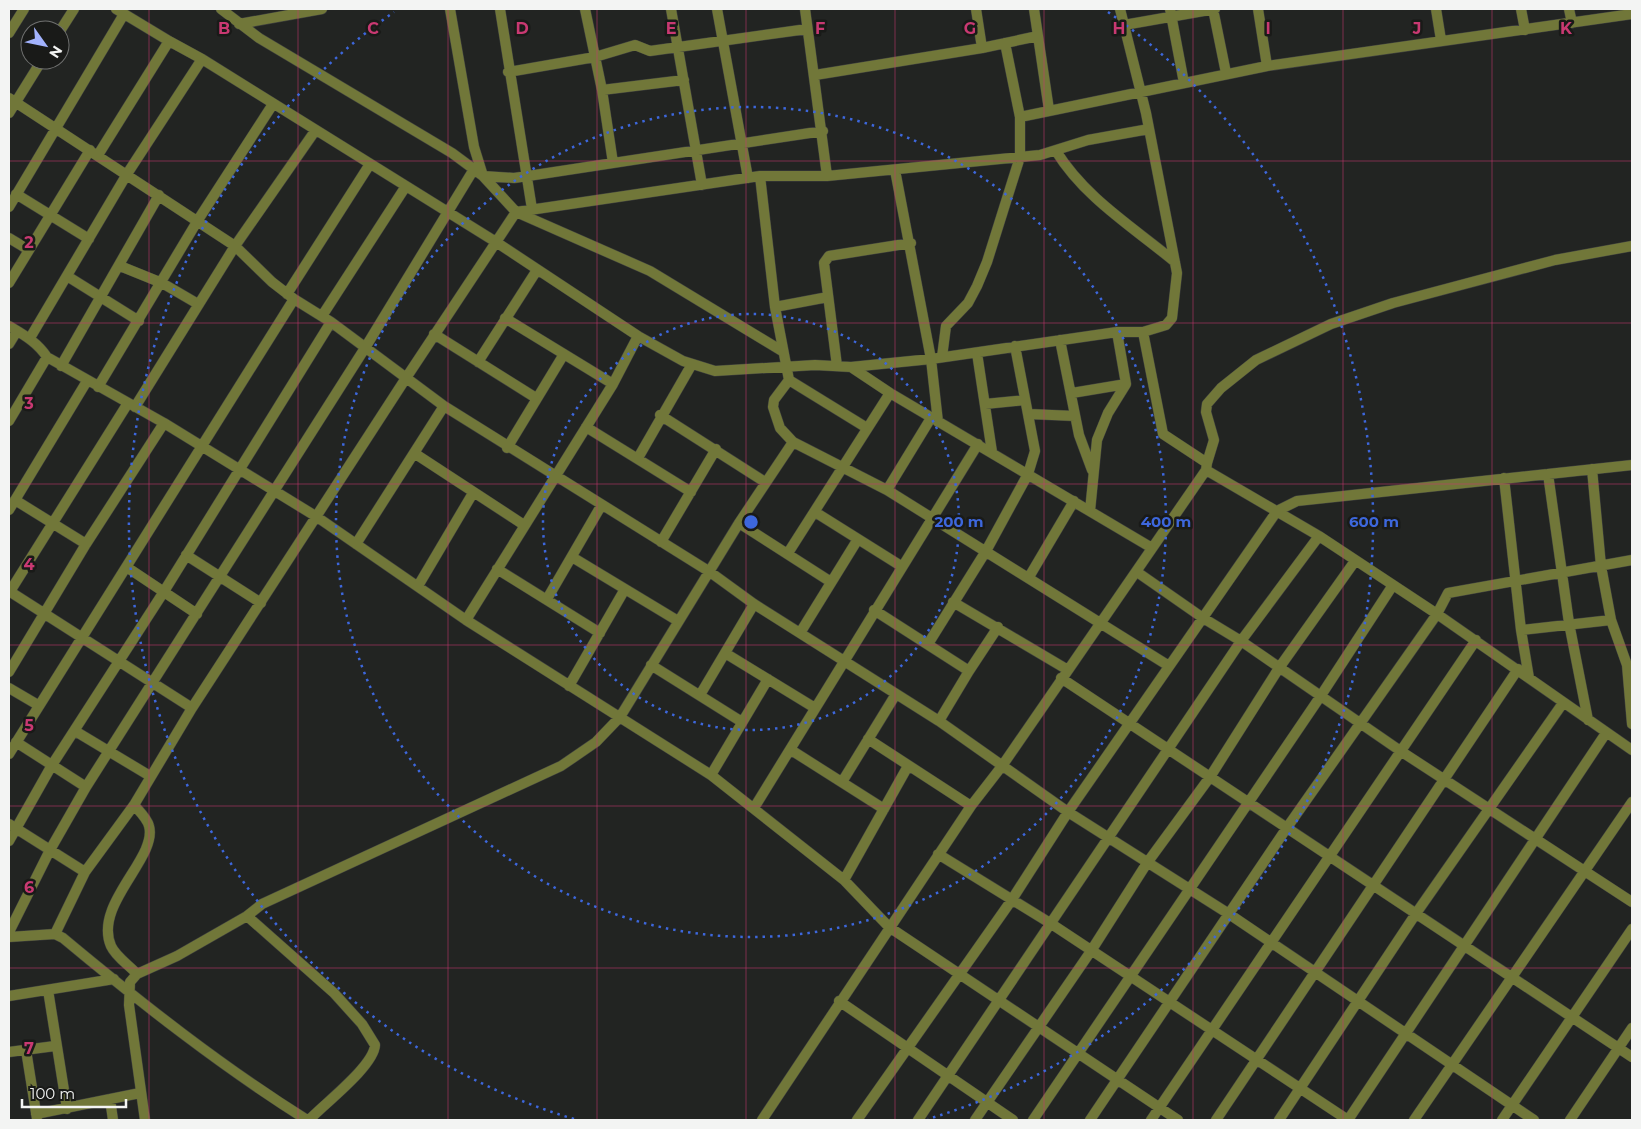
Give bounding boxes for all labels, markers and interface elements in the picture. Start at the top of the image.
text: B [218,19,230,38]
text: C [367,19,379,38]
text: D [515,19,529,38]
text: E [666,19,676,38]
text: F [815,19,825,38]
text: G [964,19,976,38]
text: H [1113,19,1125,38]
text: I [1265,19,1271,38]
text: J [1412,19,1421,38]
text: K [1560,19,1573,38]
north arrow [20,20,70,70]
text: N [45,42,67,62]
text: 2 [24,233,34,252]
text: 3 [23,394,34,413]
text: 200 m [934,512,984,531]
text: 400 m [1141,512,1191,531]
text: 600 m [1349,512,1399,531]
centre of rings [742,513,760,531]
text: 4 [23,555,35,574]
text: 5 [24,716,34,735]
text: 6 [24,878,34,897]
text: 7 [24,1039,34,1058]
scale bar [22,1076,126,1108]
text: 100 m [30,1084,75,1103]

